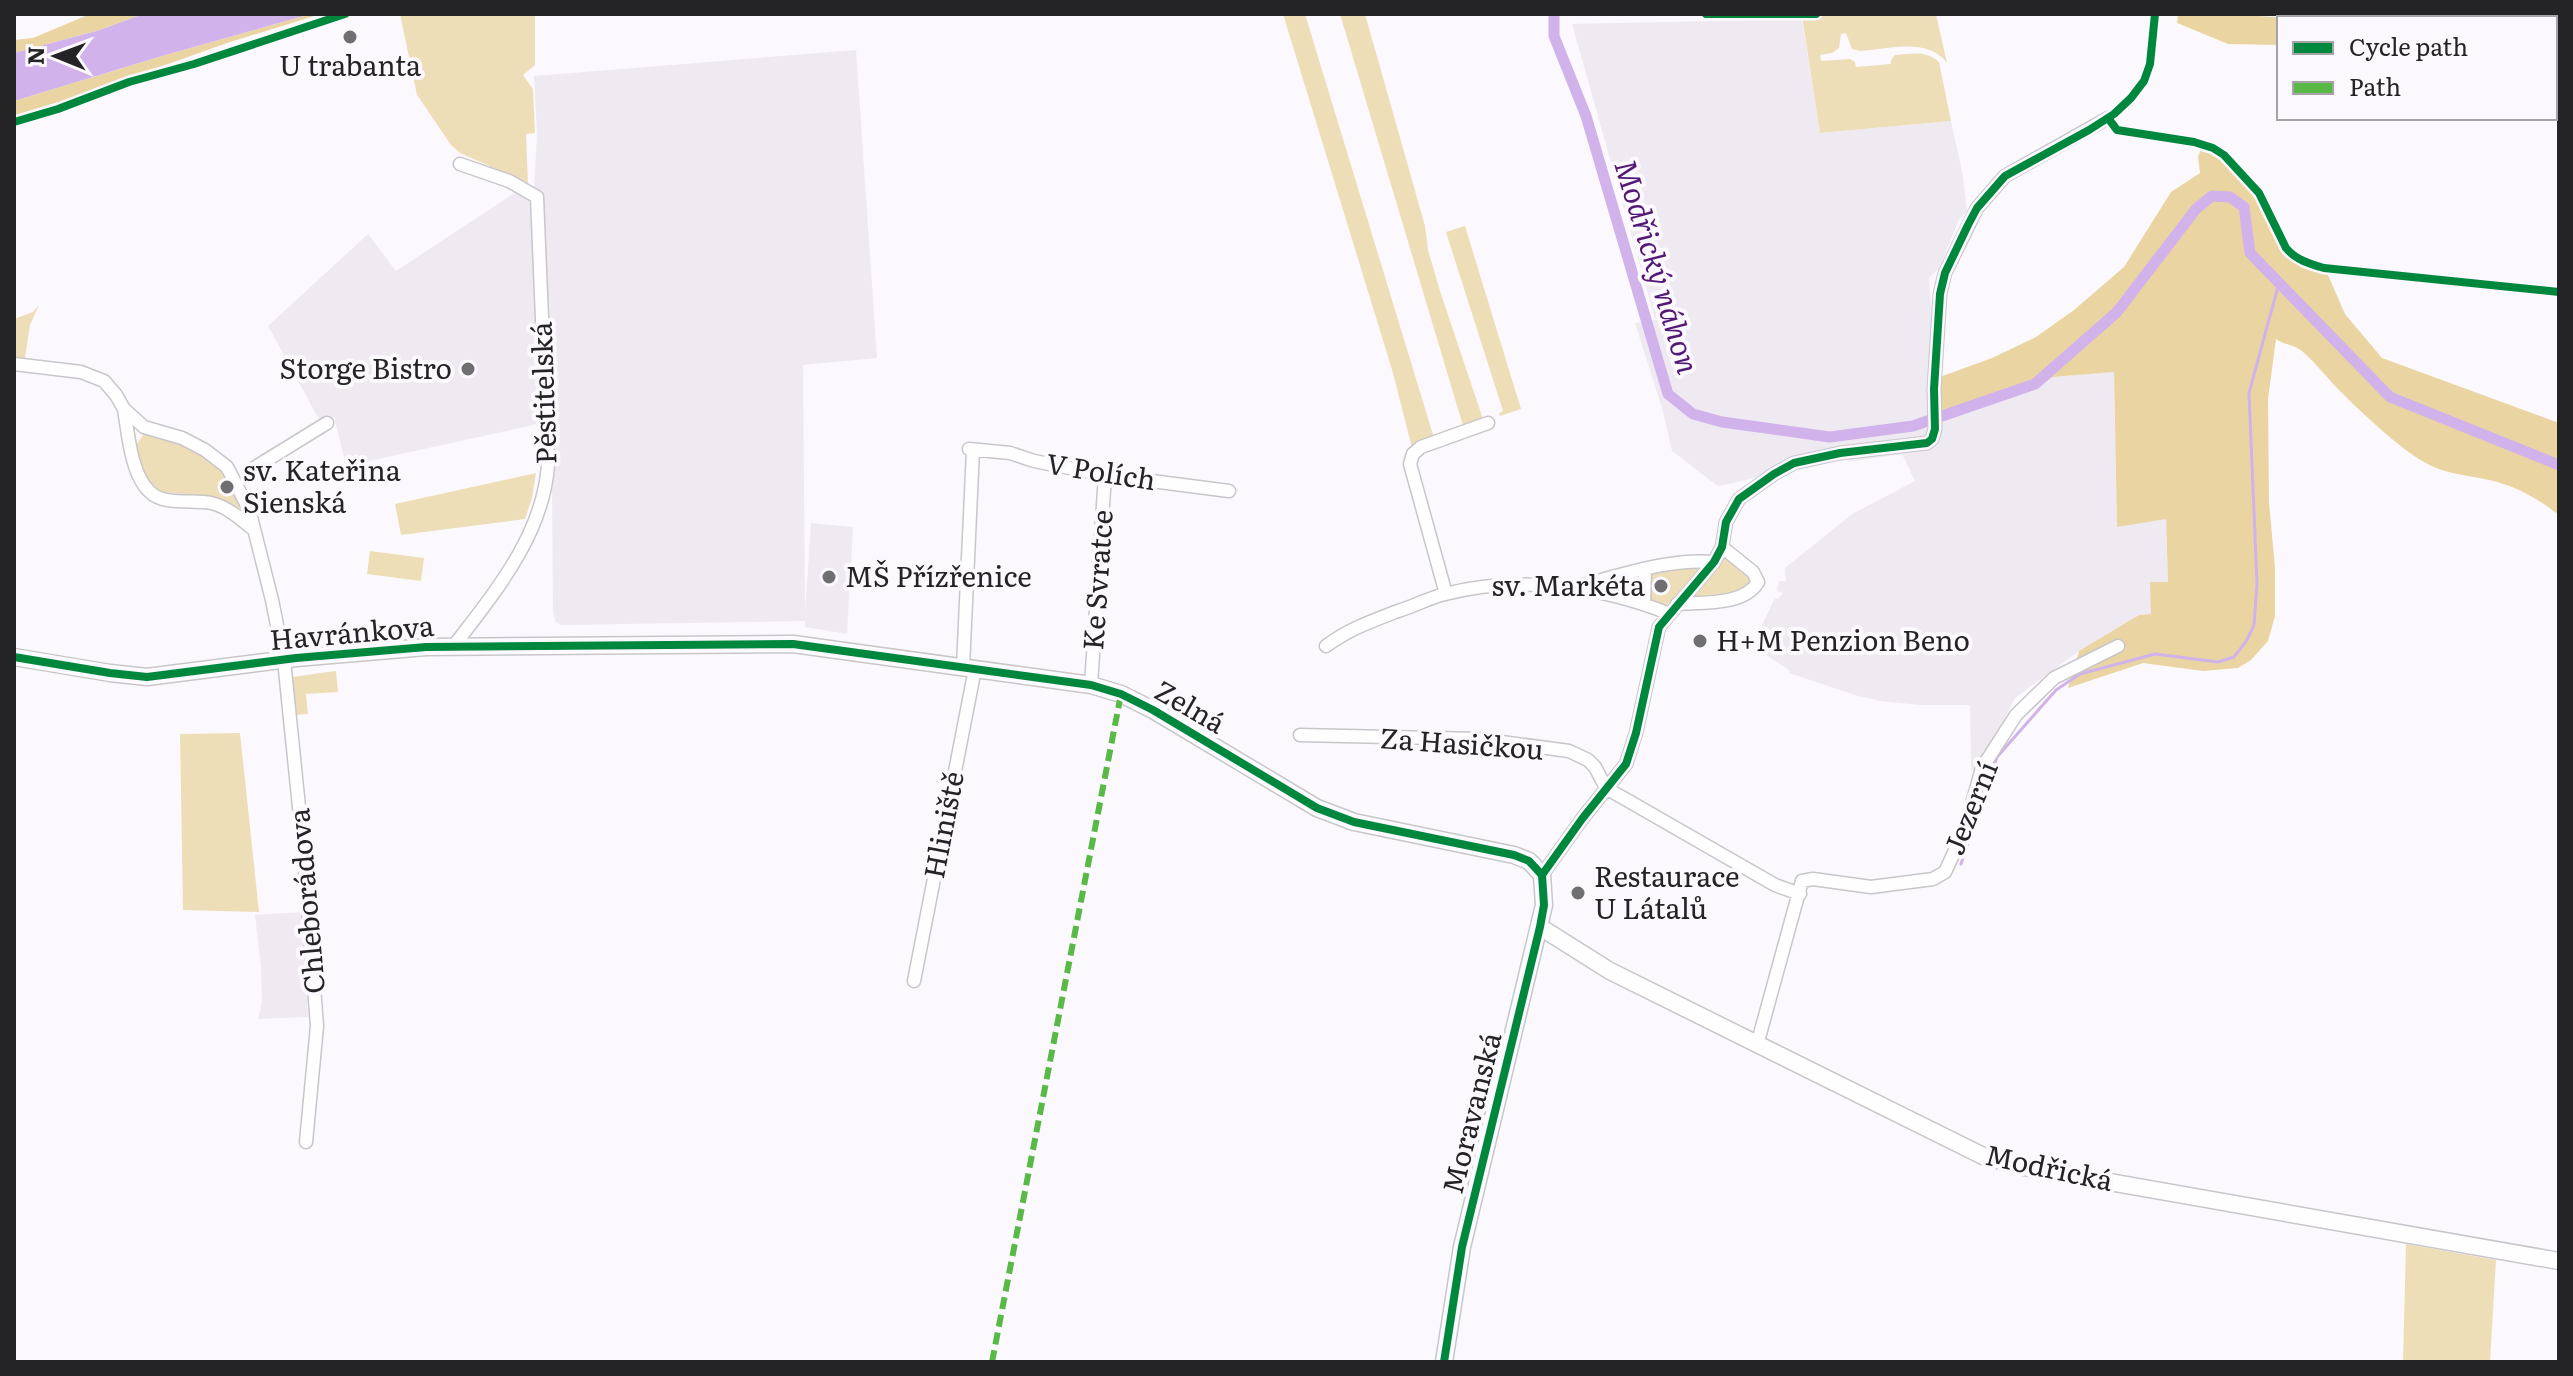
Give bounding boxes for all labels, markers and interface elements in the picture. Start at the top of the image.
north arrow [16,16,96,96]
legend [2277,16,2557,120]
marker: U trabanta [341,28,359,46]
text: Cycle path [2349,28,2468,63]
place label: U trabanta [279,43,421,85]
text: N [18,46,51,65]
text: Path [2349,68,2401,103]
water label: Modřický náhon [1605,154,1712,379]
street label: Pěstitelská [519,321,565,465]
place label: Storge Bistro [280,346,452,388]
marker: Storge Bistro [459,360,477,378]
street label: V Polích [1044,441,1159,499]
place label: sv. Kateřina Sienská [243,448,401,522]
marker: sv. Kateřina Sienská [218,478,236,496]
street label: Ke Svratce [1070,508,1122,651]
place label: MŠ Přízřenice [845,554,1032,596]
place label: sv. Markéta [1492,563,1645,605]
marker: MŠ Přízřenice [820,568,838,586]
marker: sv. Markéta [1652,577,1670,595]
street label: Havránkova [268,603,436,659]
place label: H+M Penzion Beno [1716,618,1970,660]
marker: H+M Penzion Beno [1691,632,1709,650]
street label: Zelná [1148,668,1234,742]
street label: Za Hasičkou [1379,715,1545,769]
street label: Jezerní [1931,754,2007,860]
street label: Hliniště [911,768,973,882]
street label: Chleborádova [276,807,334,996]
place label: Restaurace U Látalů [1594,854,1740,928]
marker: Restaurace U Látalů [1569,884,1587,902]
street label: Moravanská [1430,1027,1510,1198]
street label: Modřická [1982,1132,2117,1200]

